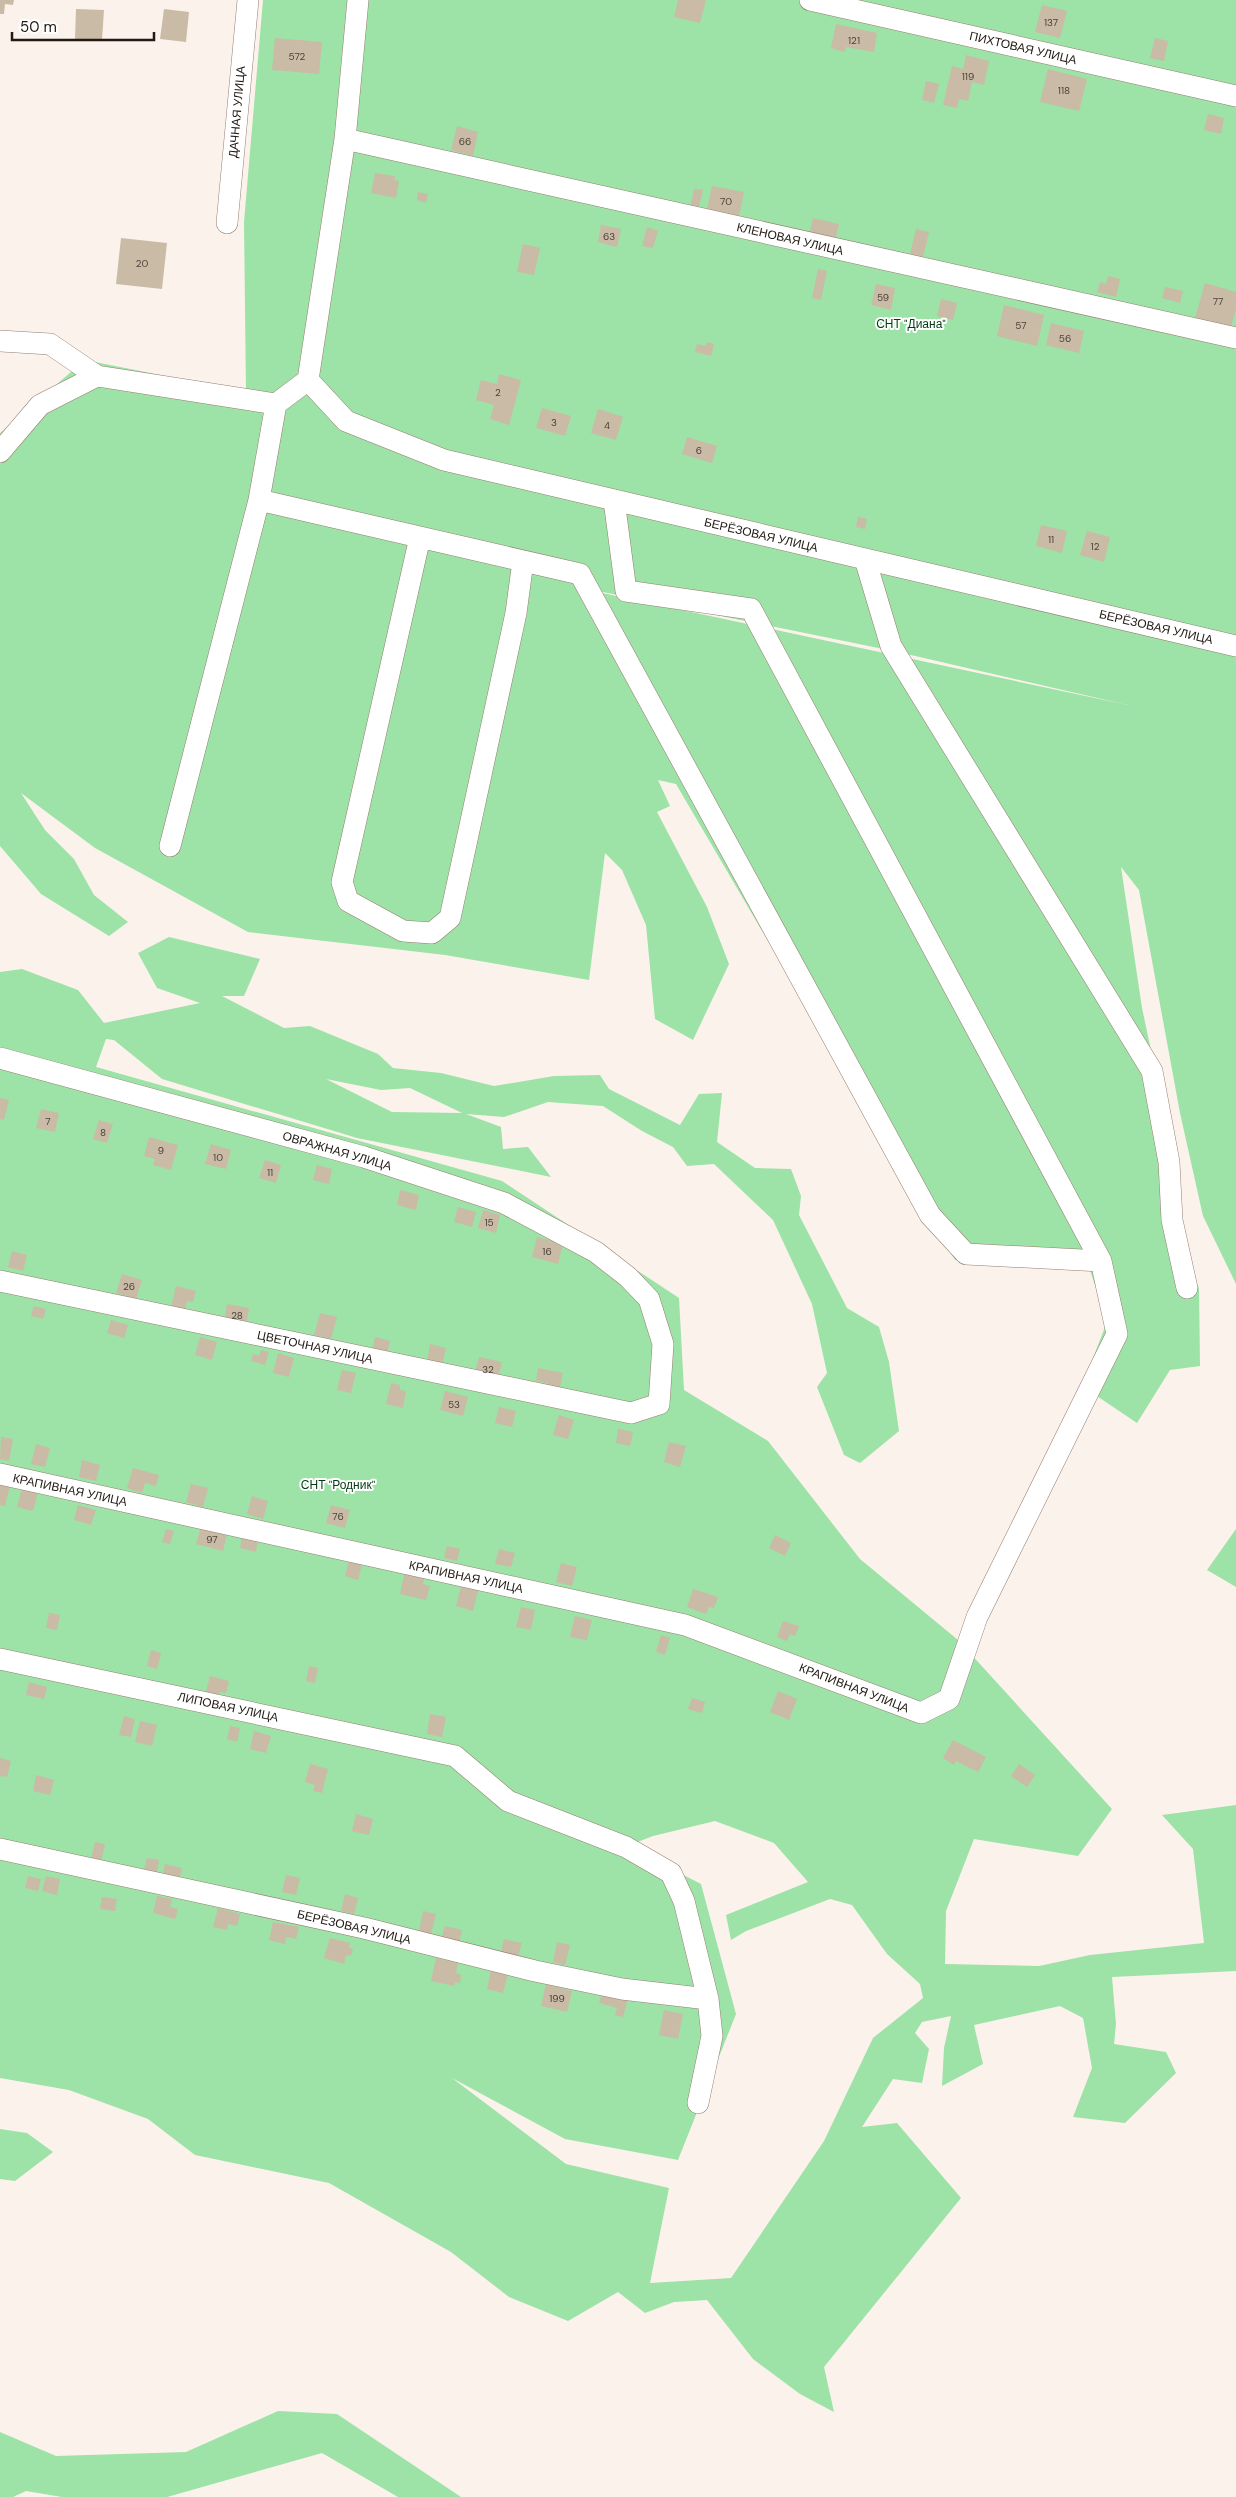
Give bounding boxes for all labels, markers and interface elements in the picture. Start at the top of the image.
scale bar [12,10,155,42]
house number: 137 [1044,16,1058,29]
text: 50 m [20,17,57,37]
street label: ПИХТОВАЯ УЛИЦА [968,28,1078,68]
house number: 121 [848,34,860,47]
house number: 572 [289,50,306,63]
street label: ДАЧНАЯ УЛИЦА [225,65,249,159]
house number: 119 [962,70,974,83]
house number: 118 [1058,84,1070,97]
house number: 66 [459,135,471,148]
house number: 70 [720,195,732,208]
street label: КЛЕНОВАЯ УЛИЦА [735,219,845,259]
house number: 63 [603,230,615,243]
house number: 20 [136,257,148,270]
house number: 59 [877,291,889,304]
house number: 77 [1213,295,1223,308]
park label: СНТ "Диана" [876,316,946,332]
house number: 57 [1015,319,1027,332]
house number: 56 [1059,332,1071,345]
house number: 2 [495,386,501,399]
house number: 3 [551,416,557,429]
house number: 4 [604,419,610,432]
house number: 6 [696,444,702,457]
street label: БЕРЁЗОВАЯ УЛИЦА [702,514,820,556]
house number: 11 [1048,533,1054,546]
house number: 12 [1091,540,1100,553]
street label: БЕРЁЗОВАЯ УЛИЦА [1097,606,1215,648]
house number: 7 [45,1115,51,1128]
house number: 8 [100,1126,106,1139]
street label: ОВРАЖНАЯ УЛИЦА [281,1128,393,1174]
house number: 9 [158,1144,164,1157]
house number: 10 [213,1151,223,1164]
house number: 11 [267,1166,273,1179]
house number: 15 [484,1216,494,1229]
house number: 16 [542,1245,552,1258]
house number: 26 [123,1280,135,1293]
house number: 28 [231,1309,243,1322]
street label: ЦВЕТОЧНАЯ УЛИЦА [256,1327,374,1367]
house number: 32 [482,1363,494,1376]
house number: 53 [448,1398,460,1411]
street label: КРАПИВНАЯ УЛИЦА [11,1470,129,1510]
park label: СНТ "Родник" [301,1477,376,1493]
house number: 76 [332,1510,344,1523]
house number: 97 [206,1533,218,1546]
street label: КРАПИВНАЯ УЛИЦА [407,1557,525,1597]
street label: КРАПИВНАЯ УЛИЦА [797,1660,911,1716]
street label: ЛИПОВАЯ УЛИЦА [176,1689,280,1725]
street label: БЕРЁЗОВАЯ УЛИЦА [295,1906,413,1948]
house number: 199 [549,1992,565,2005]

